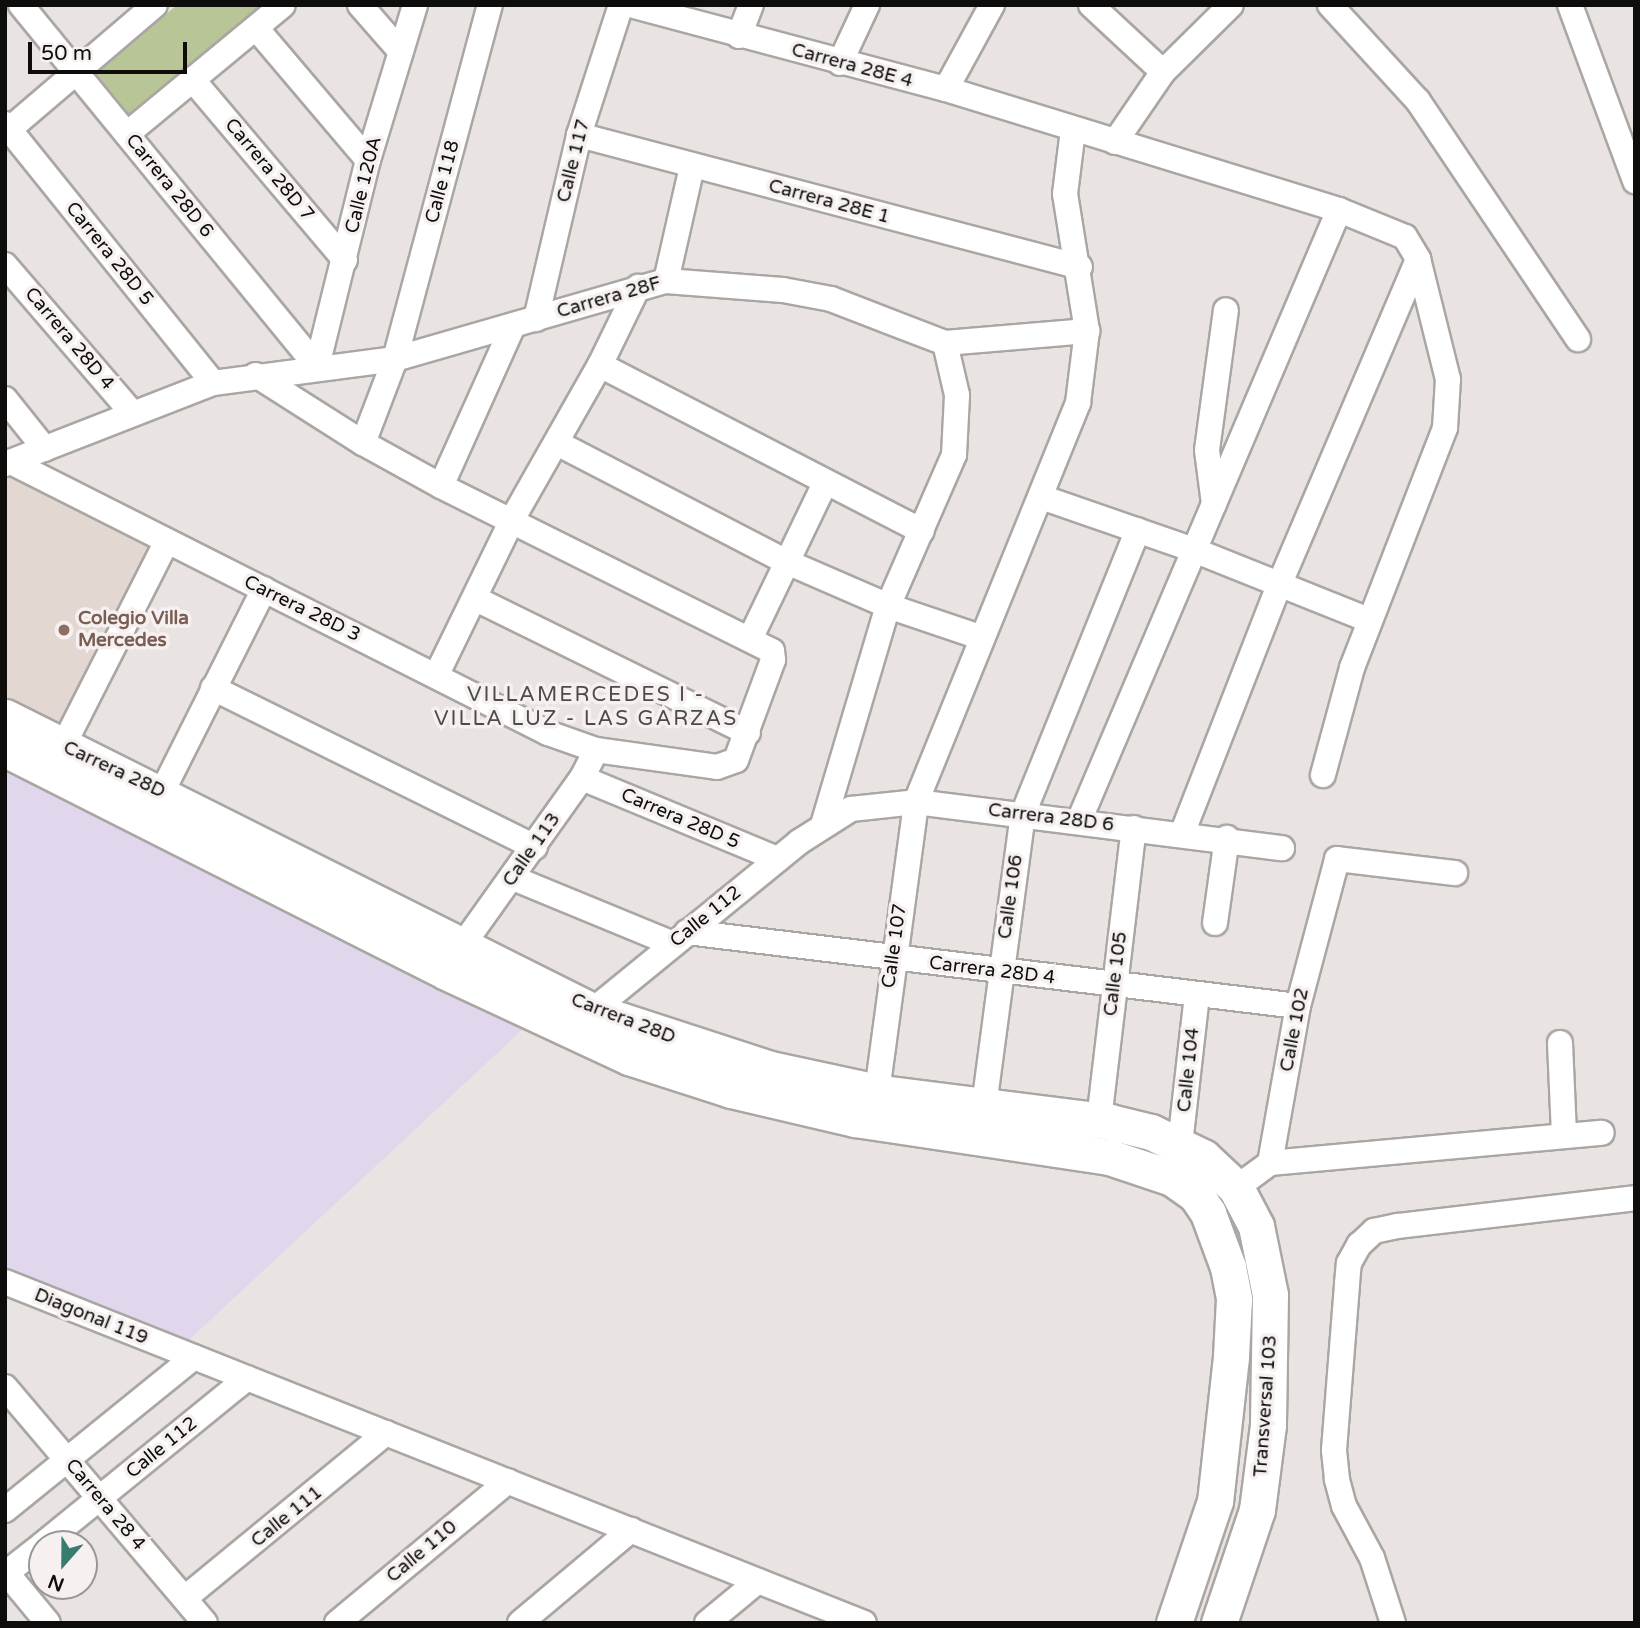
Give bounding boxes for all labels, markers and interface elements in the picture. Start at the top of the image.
scale bar [32,28,191,72]
street label: Carrera 28E 4 [789,39,915,93]
text: 50 m [41,41,92,66]
street label: Carrera 28D 7 [220,114,318,226]
street label: Calle 117 [553,117,595,205]
street label: Carrera 28D 6 [120,130,218,242]
street label: Calle 120A [341,134,387,236]
street label: Calle 118 [421,138,465,226]
street label: Carrera 28E 1 [766,175,892,229]
street label: Carrera 28D 5 [60,198,158,310]
street label: Carrera 28F [554,272,664,324]
street label: Carrera 28D 4 [20,283,118,395]
street label: Carrera 28D 3 [240,571,364,647]
place label: Colegio Villa Mercedes [78,608,189,652]
marker: Colegio Villa Mercedes [56,622,72,638]
district label: VILLAMERCEDES I - VILLA LUZ - LAS GARZAS [437,682,735,732]
street label: Carrera 28D [59,736,169,804]
street label: Carrera 28D 5 [617,784,743,854]
street label: Carrera 28D 6 [987,799,1115,837]
street label: Calle 113 [498,809,566,891]
street label: Calle 106 [994,853,1028,941]
street label: Calle 112 [666,881,746,953]
street label: Calle 107 [878,902,912,990]
street label: Calle 105 [1100,931,1132,1017]
street label: Carrera 28D 4 [928,952,1056,990]
street label: Calle 102 [1276,986,1314,1074]
street label: Carrera 28D [568,989,678,1049]
street label: Calle 104 [1173,1027,1205,1113]
street label: Diagonal 119 [31,1284,151,1350]
street label: Transversal 103 [1250,1334,1282,1478]
street label: Calle 112 [122,1412,202,1484]
street label: Carrera 28 4 [60,1455,150,1555]
street label: Calle 111 [247,1481,327,1553]
street label: Calle 110 [382,1516,462,1588]
north arrow [28,1530,98,1600]
text: N [45,1570,67,1596]

